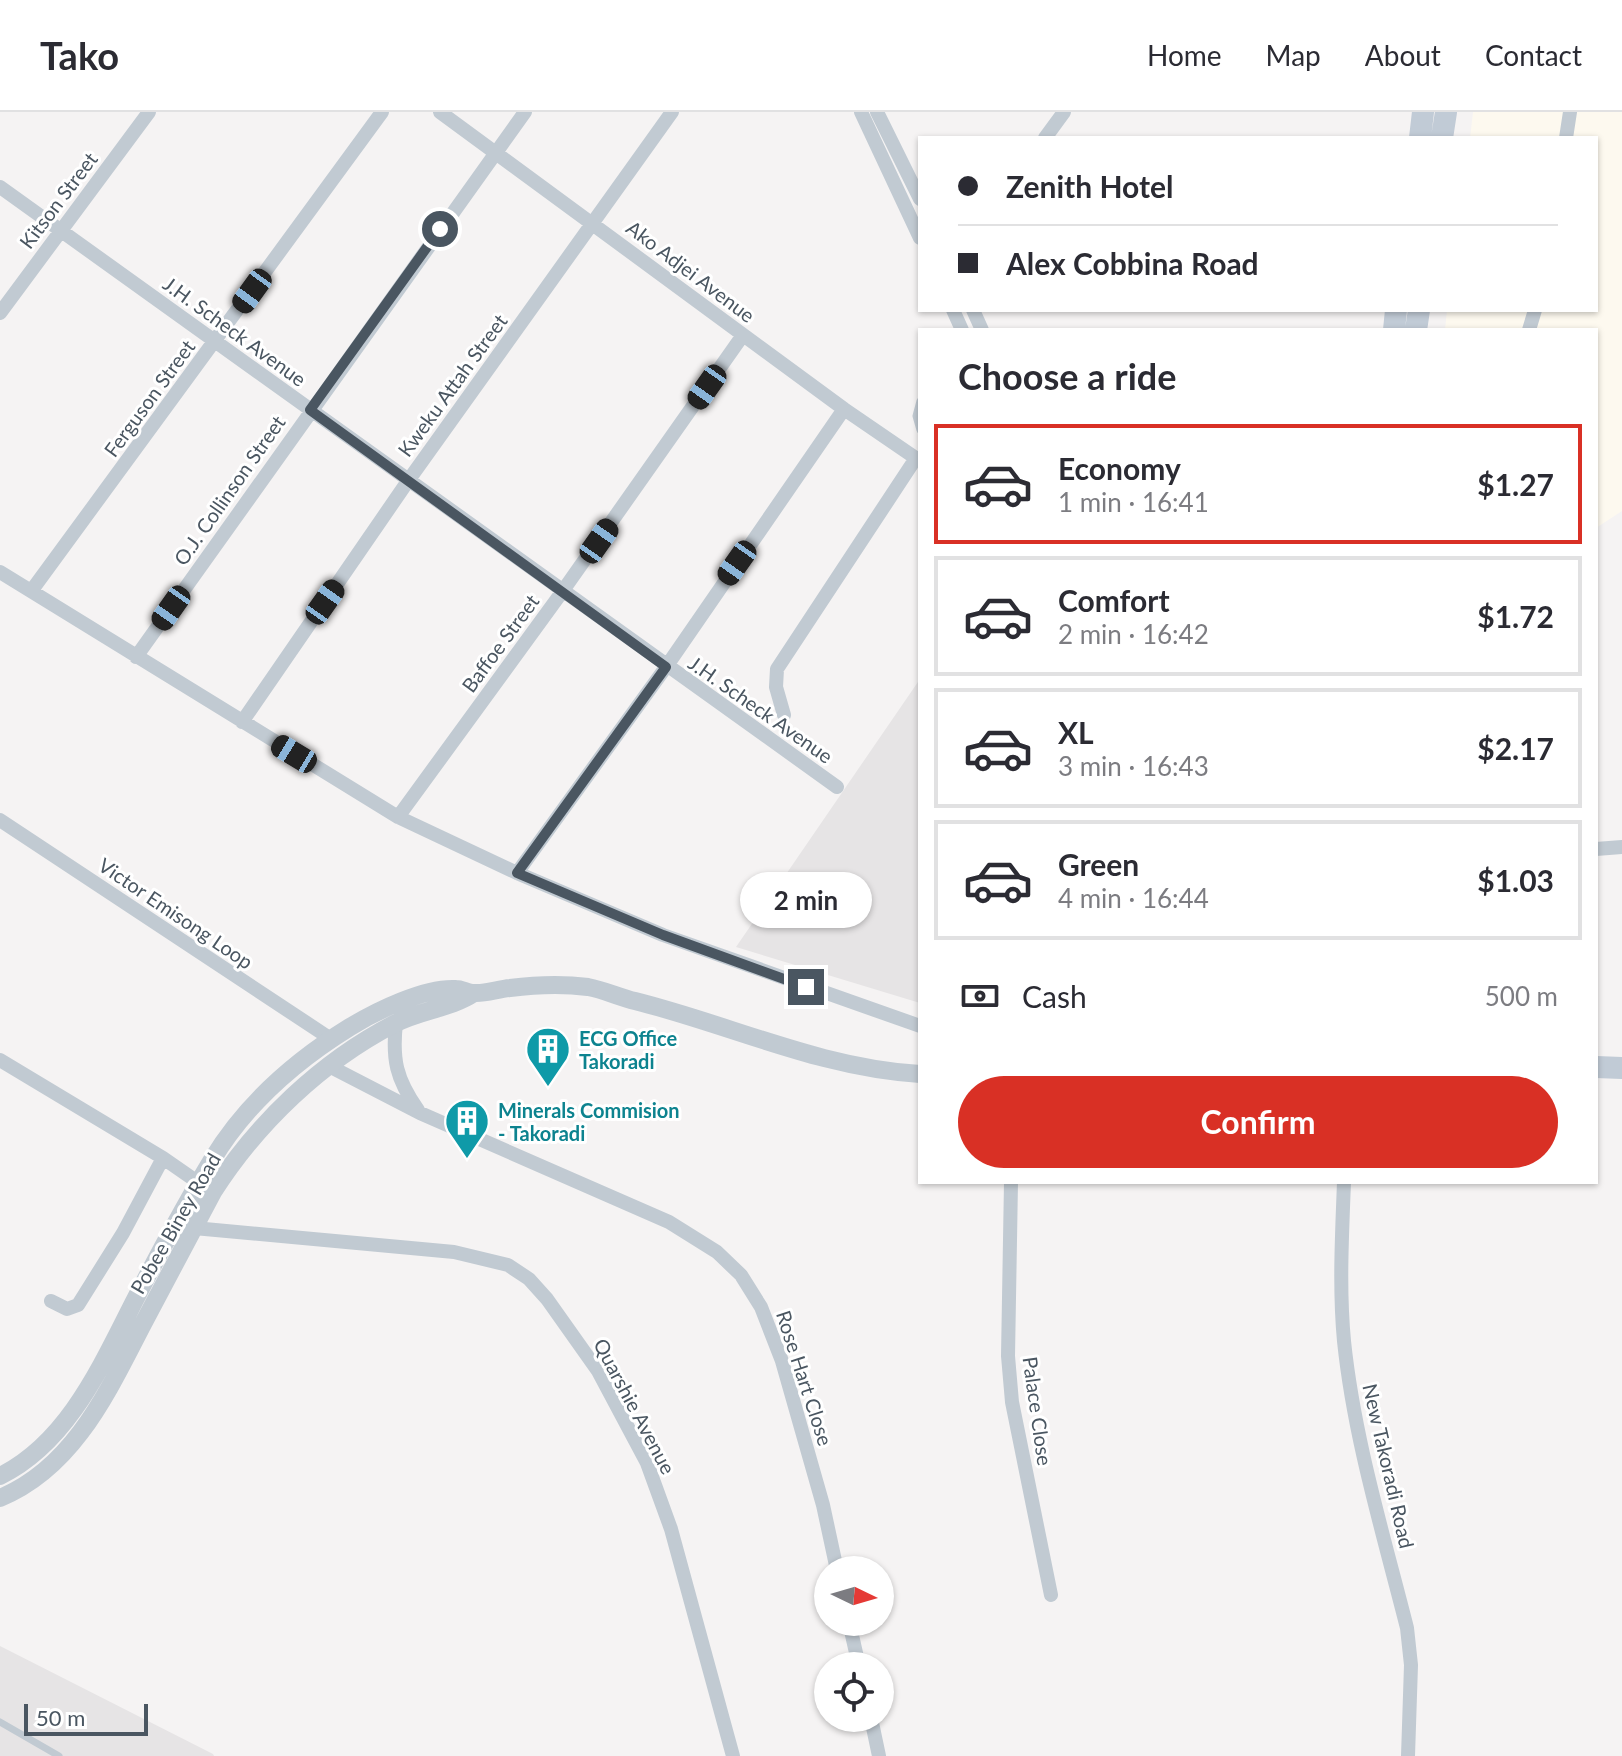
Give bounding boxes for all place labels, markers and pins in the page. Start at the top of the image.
building icon: ECG Office Takoradi [524,1025,572,1088]
place label: ECG Office Takoradi [579,1026,677,1073]
building icon: Minerals Commision - Takoradi [443,1097,491,1160]
place label: Minerals Commision - Takoradi [498,1098,680,1145]

